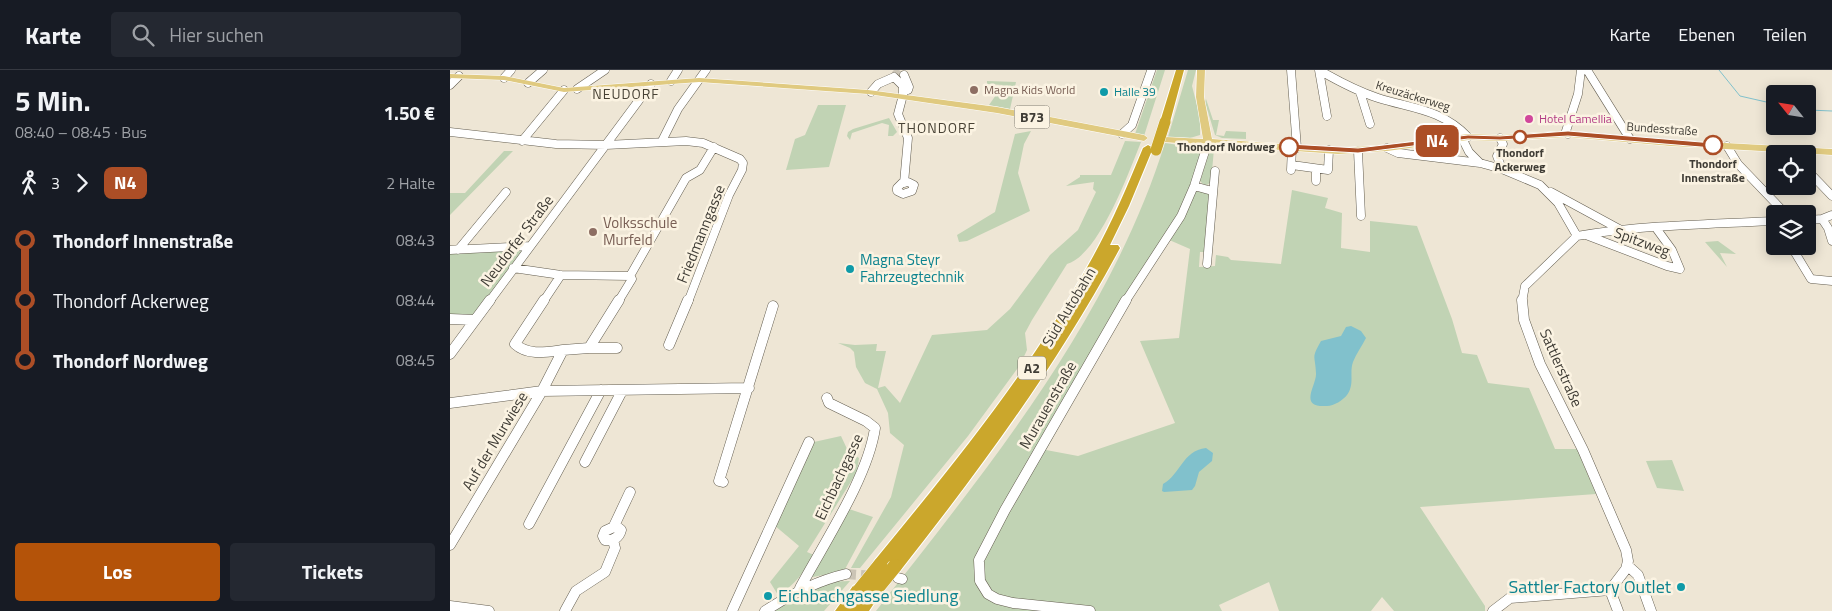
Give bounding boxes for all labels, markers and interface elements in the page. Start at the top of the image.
search box [111,12,461,57]
text: Karte [25,17,81,53]
text: Hier suchen [169,20,264,49]
icon: search [129,21,157,49]
text: Karte [1609,21,1650,48]
text: Ebenen [1678,21,1735,48]
text: Teilen [1763,21,1807,48]
street label: Kreuzäckerweg [1374,75,1453,116]
text: 5 Min. [15,79,91,122]
place label: Magna Kids World [984,80,1075,99]
place label: Halle 39 [1114,82,1156,101]
district label: NEUDORF [592,83,660,104]
marker: Magna Kids World [968,84,980,96]
north arrow [1766,85,1816,135]
map controls [1766,85,1816,255]
marker: Halle 39 [1098,86,1110,98]
text: 1.50 € [383,98,435,127]
road number: B73 [1014,106,1050,128]
place label: Hotel Camellia [1539,109,1612,128]
marker: Hotel Camellia [1523,113,1535,125]
district label: THONDORF [898,117,976,138]
street label: Bundesstraße [1626,117,1698,140]
text: 08:40 – 08:45 · Bus [15,120,147,144]
line badge: N4 [1414,125,1460,157]
text: N4 [1426,127,1448,154]
marker: Thondorf Ackerweg [1513,130,1527,144]
marker: Thondorf Innenstraße [1703,135,1723,155]
place label: Thondorf Nordweg [1177,137,1276,156]
marker: Thondorf Nordweg [1279,137,1299,157]
place label: Thondorf Ackerweg [1495,143,1546,176]
button: locate [1766,145,1816,195]
place label: Thondorf Innenstraße [1681,154,1745,187]
icon: walk [15,169,43,197]
icon: forward [68,169,96,197]
text: N4 [114,169,137,196]
text: 3 [51,171,60,195]
text: 2 Halte [386,171,435,195]
street label: Friedmanngasse [670,181,731,287]
street label: Neudorfer Straße [474,190,559,291]
button: layers [1766,205,1816,255]
place label: Volksschule Murfeld [603,211,677,251]
street label: Spitzweg [1611,221,1674,262]
text: Thondorf Innenstraße [53,226,233,255]
marker: Volksschule Murfeld [587,226,599,238]
text: 08:43 [396,228,435,252]
place label: Magna Steyr Fahrzeugtechnik [860,248,964,288]
marker: Magna Steyr Fahrzeugtechnik [844,263,856,275]
street label: Süd Autobahn [1036,263,1101,351]
text: Thondorf Ackerweg [53,286,209,315]
text: 08:44 [396,288,435,312]
street label: Sattlerstraße [1534,325,1589,411]
text: Thondorf Nordweg [53,346,208,375]
text: 08:45 [396,348,435,372]
road number: A2 [1018,356,1046,380]
street label: Murauenstraße [1013,357,1082,453]
street label: Auf der Murwiese [456,387,533,495]
street label: Eichbachgasse [808,430,869,524]
button: Los [15,543,220,601]
button: Tickets [230,543,435,601]
place label: Sattler Factory Outlet [1508,573,1672,600]
marker: Sattler Factory Outlet [1675,581,1687,593]
place label: Eichbachgasse Siedlung [778,582,958,609]
marker: Eichbachgasse Siedlung [762,590,774,602]

